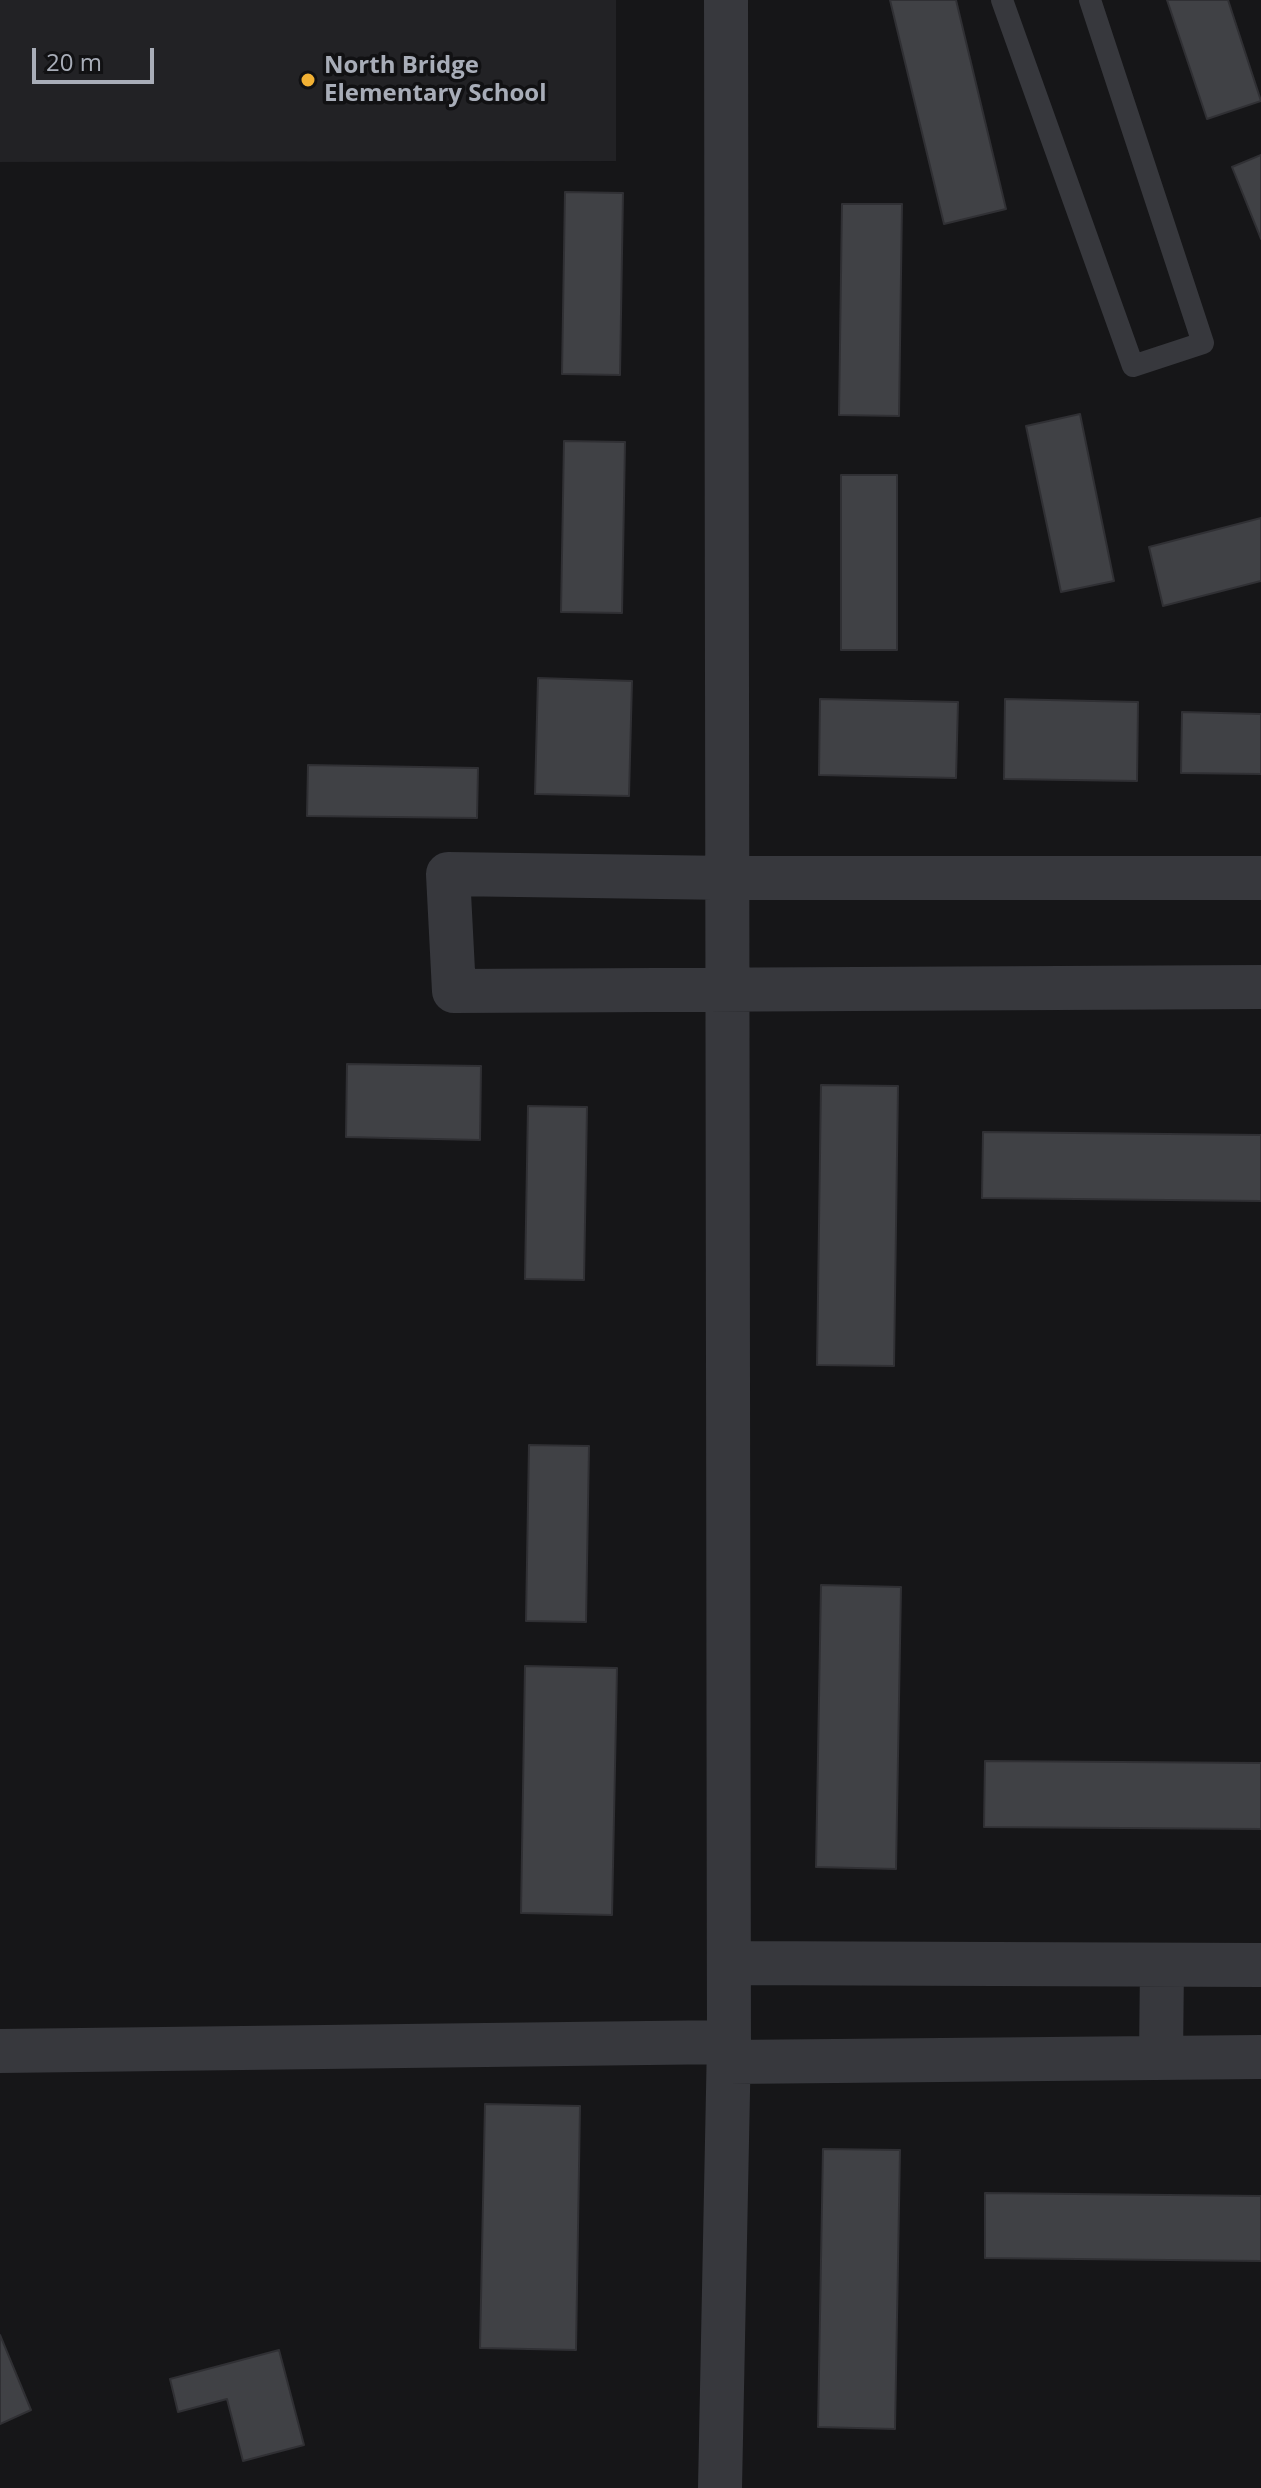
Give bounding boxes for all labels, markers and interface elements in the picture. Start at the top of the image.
scale bar [36,32,158,82]
text: 20 m [46,45,102,78]
place label: North Bridge Elementary School [324,52,547,108]
marker: North Bridge Elementary School [299,71,317,89]

